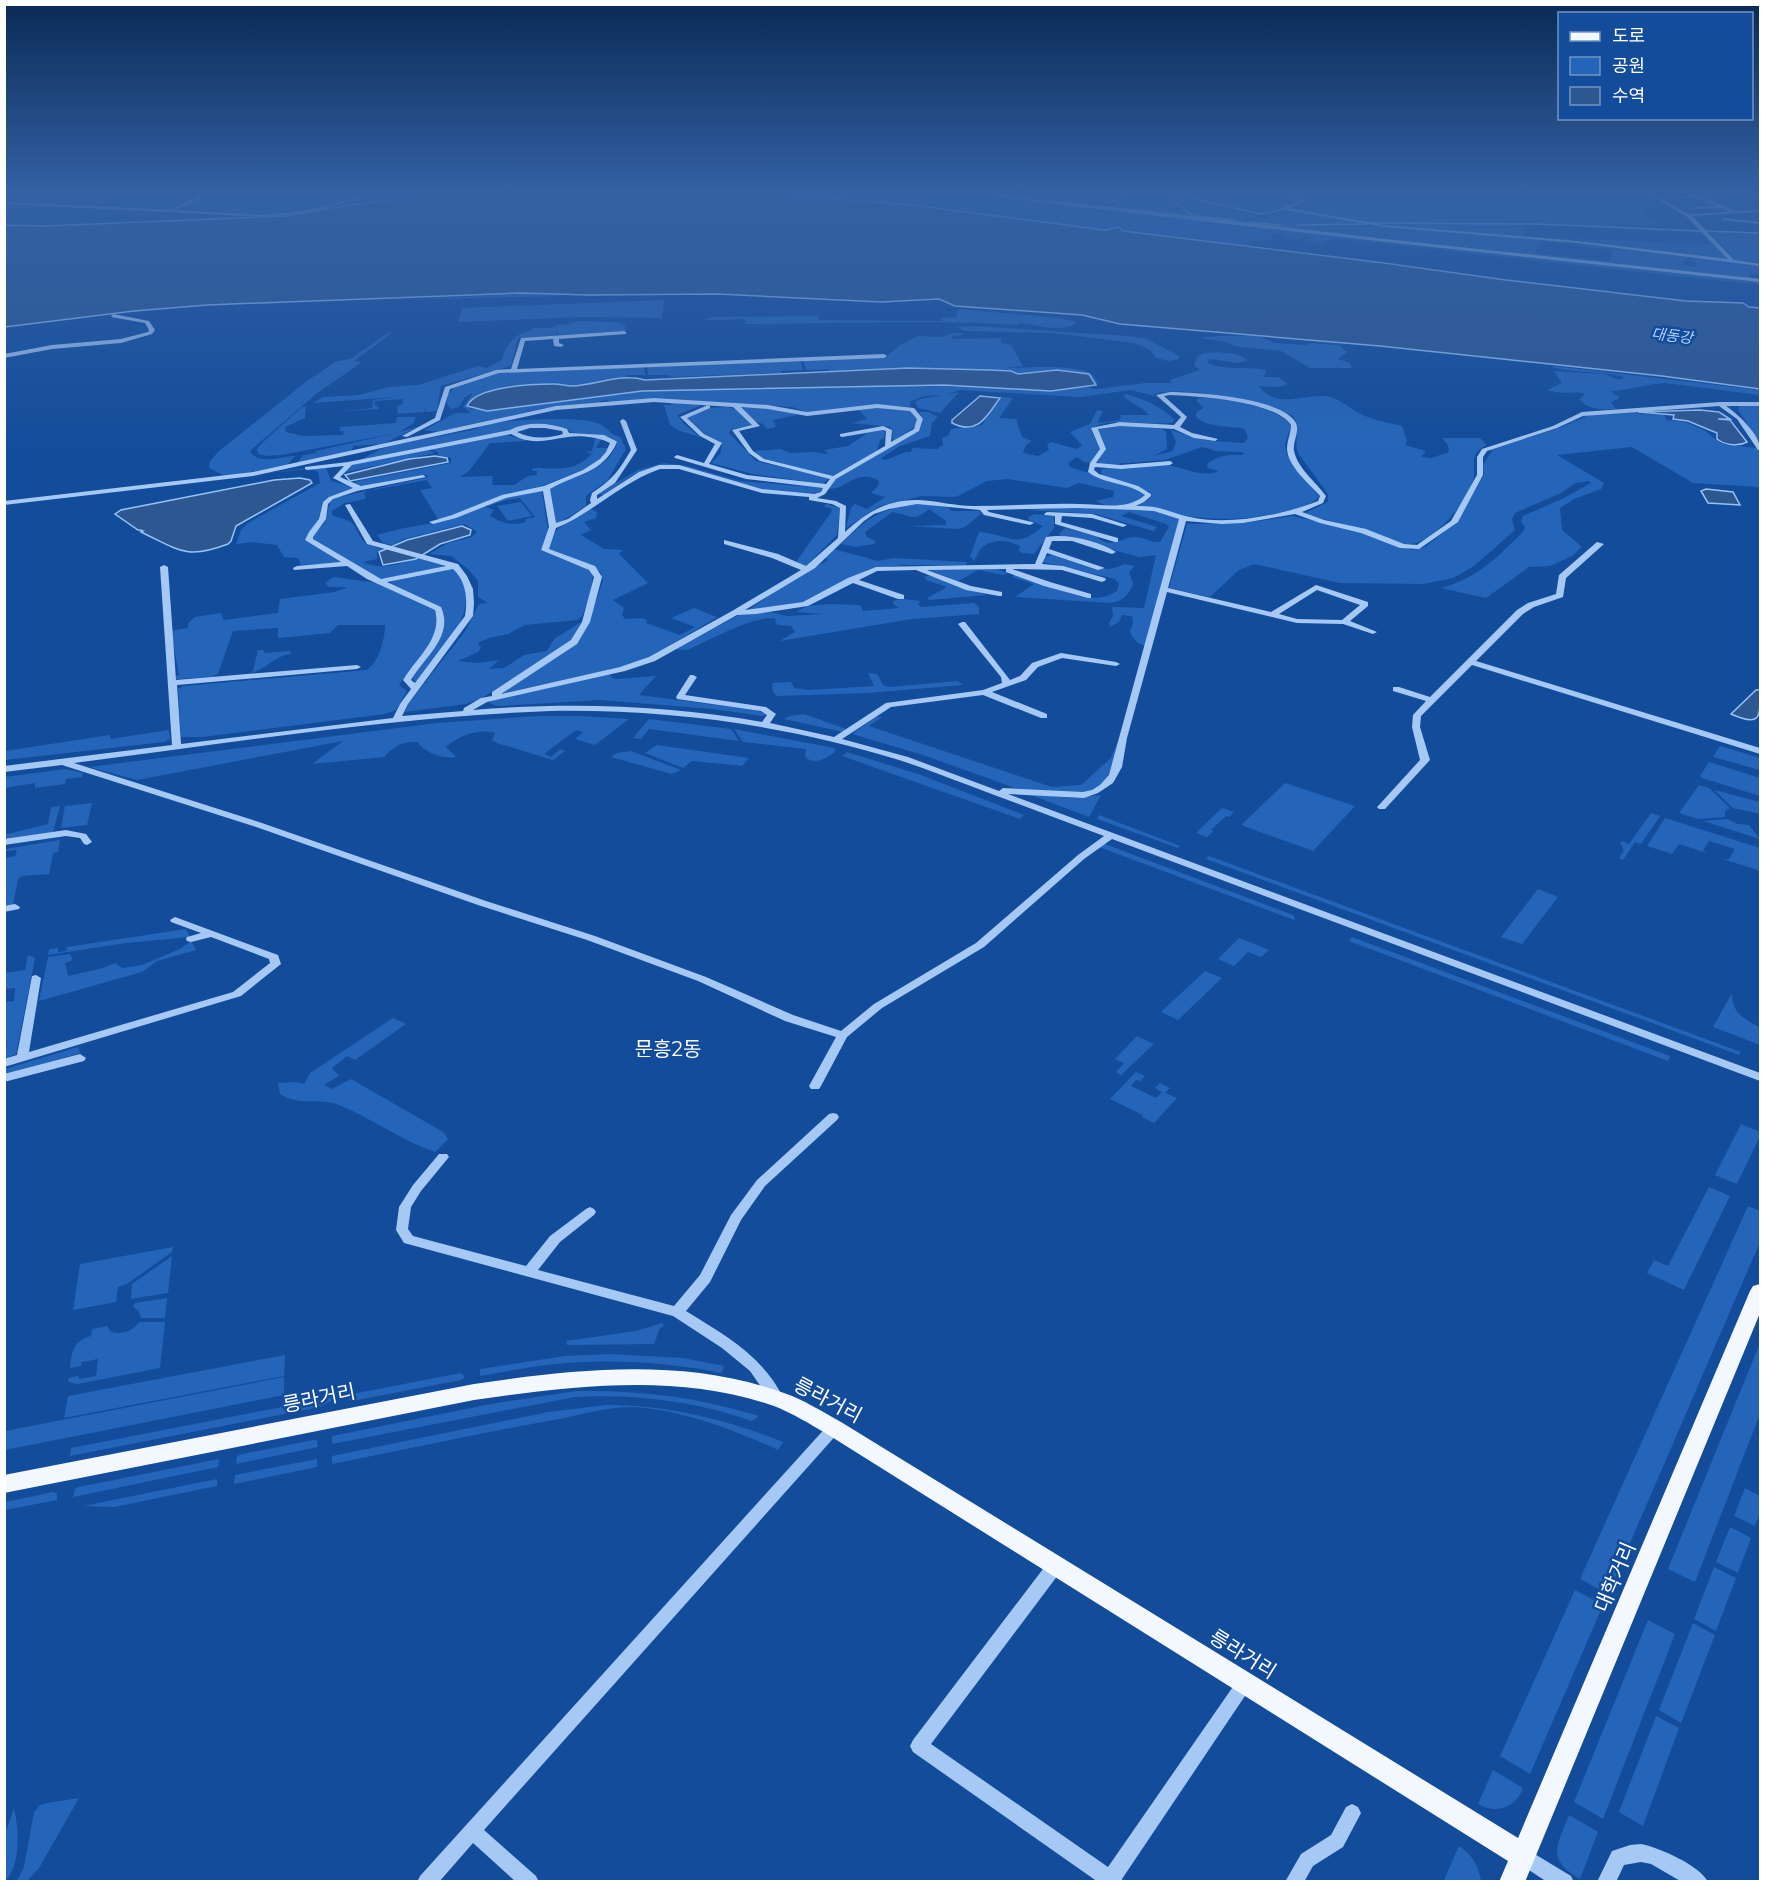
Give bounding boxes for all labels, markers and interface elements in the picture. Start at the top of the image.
legend [1558,12,1753,120]
text: 도로 [1612,25,1645,47]
text: 공원 [1612,55,1645,77]
text: 수역 [1612,85,1645,107]
water label: 대동강 [1650,324,1696,348]
district label: 문흥2동 [635,1037,701,1061]
street label: 릉라거리 [790,1372,866,1428]
street label: 릉라거리 [281,1379,357,1417]
street label: 대학거리 [1590,1538,1640,1616]
street label: 릉라거리 [1205,1624,1281,1684]

